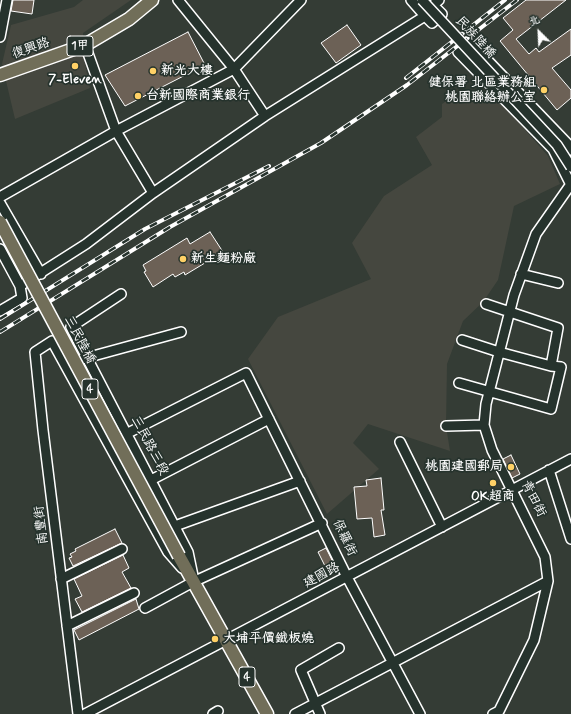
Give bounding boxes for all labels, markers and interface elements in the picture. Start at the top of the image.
north arrow [519,12,559,52]
text: 北 [526,12,542,30]
street label: 民族陸橋 [452,14,498,62]
street label: 復興路 [10,35,52,63]
road number: 1甲 [67,36,93,56]
marker: 7-Eleven [70,61,80,71]
place label: 新光大樓 [161,63,213,79]
marker: 新光大樓 [148,66,158,76]
place label: 7-Eleven [48,72,102,88]
place label: 健保署 北區業務組 桃園聯絡辦公室 [428,75,536,106]
marker: 健保署 北區業務組 桃園聯絡辦公室 [539,85,549,95]
place label: 台新國際商業銀行 [146,88,250,104]
marker: 台新國際商業銀行 [133,91,143,101]
place label: 新生麵粉廠 [191,251,256,267]
marker: 新生麵粉廠 [178,254,188,264]
street label: 三民陸橋 [60,313,98,367]
road number: 4 [82,379,98,399]
street label: 三民路三段 [127,414,171,478]
place label: 桃園建國郵局 [425,459,503,475]
marker: 桃園建國郵局 [506,462,516,472]
marker: OK超商 [488,478,498,488]
street label: 青田街 [517,478,549,520]
place label: OK超商 [471,489,515,505]
street label: 南豐街 [32,505,52,545]
street label: 保羅街 [329,517,359,559]
street label: 建國路 [301,560,343,592]
place label: 大埔平價鐵板燒 [223,631,314,647]
marker: 大埔平價鐵板燒 [210,634,220,644]
road number: 4 [239,667,255,687]

